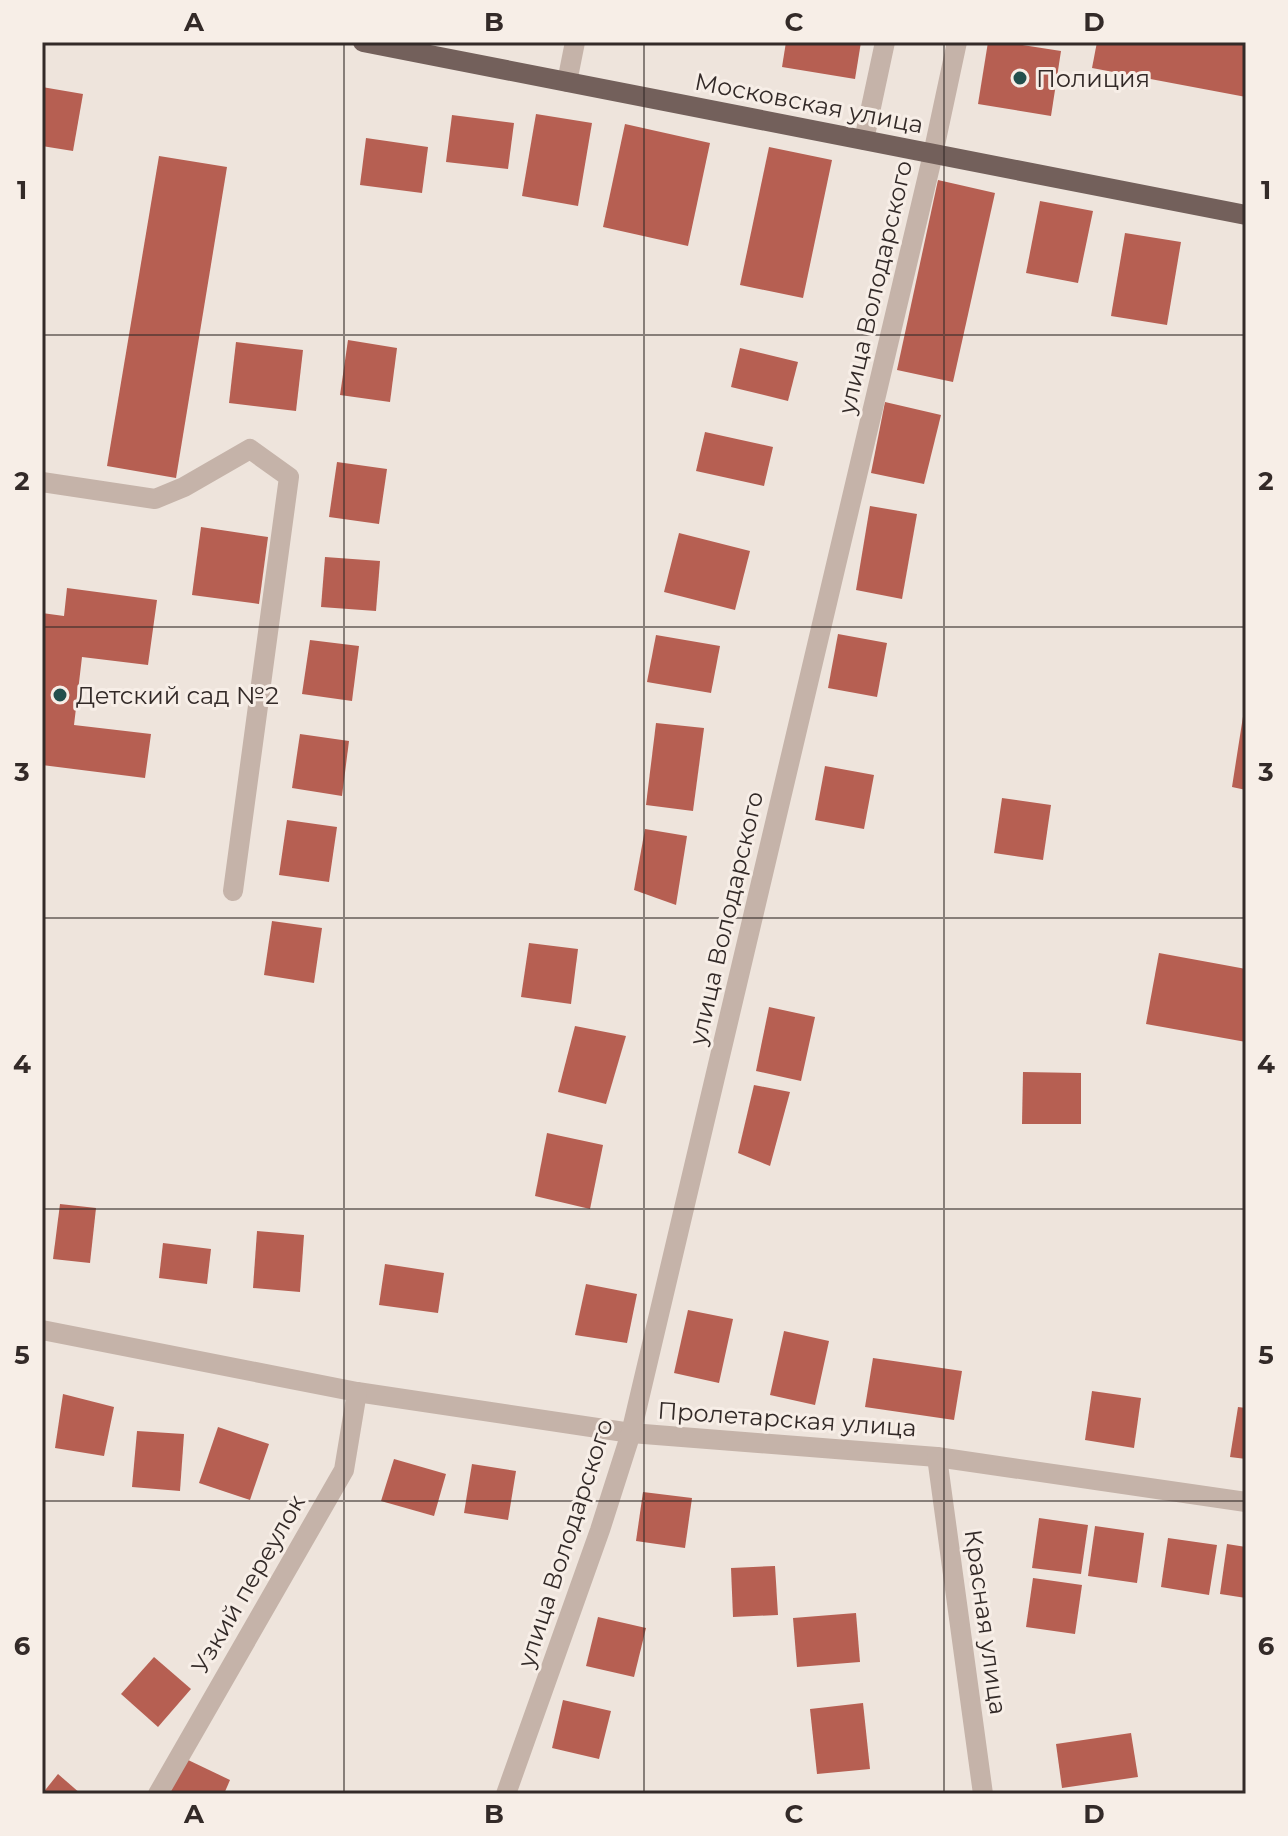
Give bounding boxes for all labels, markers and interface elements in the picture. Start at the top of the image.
text: A [183,6,205,38]
text: B [484,6,504,38]
text: C [785,6,804,38]
text: D [1083,6,1105,38]
place label: Полиция [1036,64,1150,93]
street label: Московская улица [692,67,926,139]
marker: Полиция [1011,69,1029,87]
street label: улица Володарского [831,157,918,418]
text: 1 [17,174,27,206]
text: 1 [1261,174,1271,206]
text: 2 [14,465,30,497]
text: 2 [1258,465,1274,497]
place label: Детский сад №2 [76,681,279,710]
marker: Детский сад №2 [51,686,69,704]
text: 3 [13,756,30,788]
text: 3 [1257,756,1274,788]
street label: улица Володарского [682,788,769,1049]
text: 4 [13,1048,31,1080]
text: 4 [1257,1048,1275,1080]
text: 5 [14,1339,30,1371]
text: 5 [1258,1339,1274,1371]
street label: Пролетарская улица [656,1395,918,1443]
street label: улица Володарского [511,1415,619,1672]
street label: Узкий переулок [185,1489,311,1679]
street label: Красная улица [959,1528,1013,1716]
text: 6 [14,1630,31,1662]
text: 6 [1258,1630,1275,1662]
text: A [183,1798,205,1830]
text: B [484,1798,504,1830]
text: C [785,1798,804,1830]
text: D [1083,1798,1105,1830]

